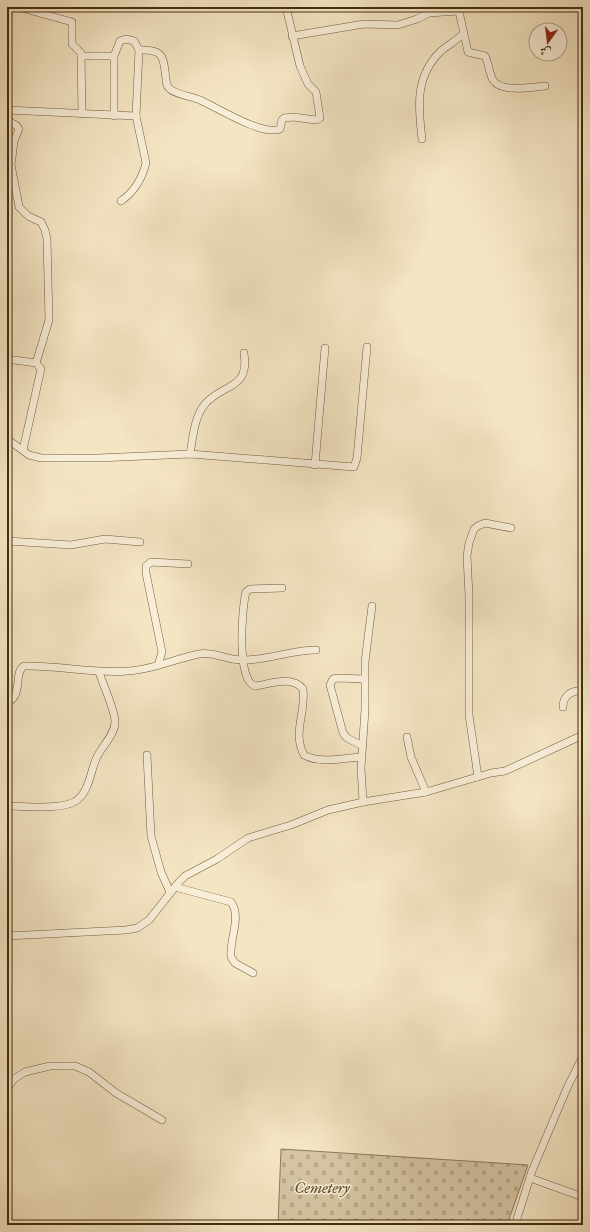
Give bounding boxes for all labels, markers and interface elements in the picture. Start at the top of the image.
north arrow [528,22,568,62]
text: ش [539,44,553,59]
park label: Cemetery [294,1179,351,1197]

